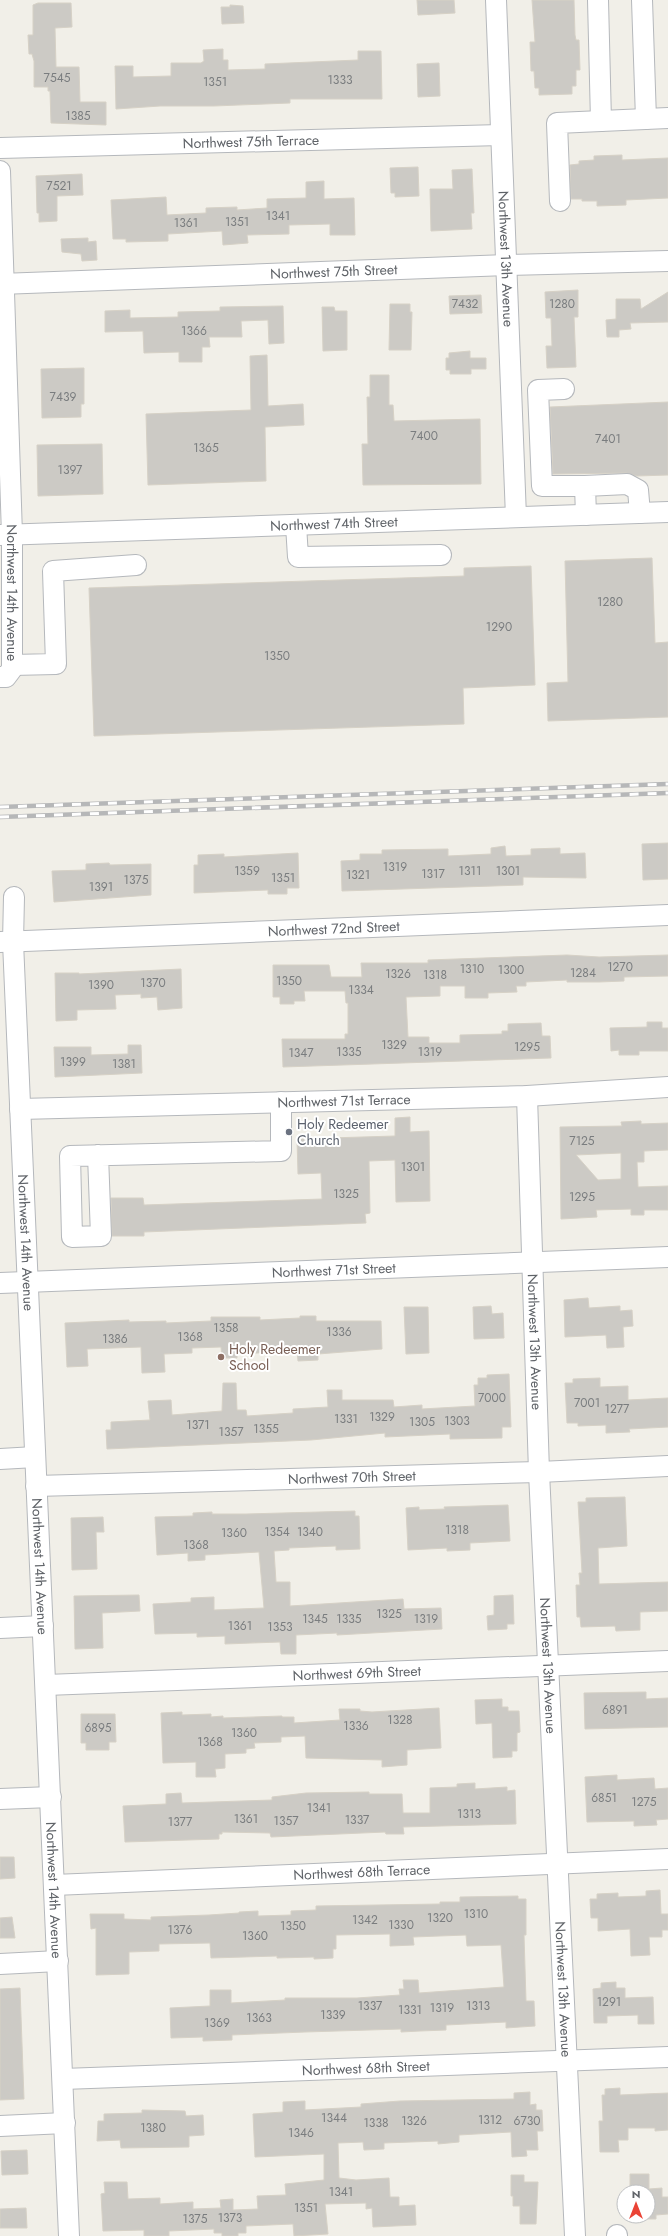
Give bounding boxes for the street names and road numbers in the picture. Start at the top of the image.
street label: Northwest 75th Terrace [182,130,319,153]
street label: Northwest 13th Avenue [493,190,519,327]
street label: Northwest 75th Street [270,259,398,284]
street label: Northwest 74th Street [270,511,399,536]
street label: Northwest 14th Avenue [2,524,22,661]
street label: Northwest 72nd Street [267,916,401,941]
street label: Northwest 71st Terrace [277,1089,411,1112]
street label: Northwest 14th Avenue [13,1174,39,1311]
street label: Northwest 71st Street [271,1258,397,1282]
street label: Northwest 13th Avenue [523,1273,547,1410]
street label: Northwest 70th Street [288,1465,417,1489]
street label: Northwest 14th Avenue [27,1498,53,1635]
street label: Northwest 13th Avenue [535,1597,561,1734]
street label: Northwest 69th Street [292,1661,422,1685]
street label: Northwest 14th Avenue [41,1821,67,1959]
street label: Northwest 68th Terrace [293,1859,431,1885]
street label: Northwest 13th Avenue [550,1921,577,2058]
street label: Northwest 68th Street [302,2056,431,2080]

